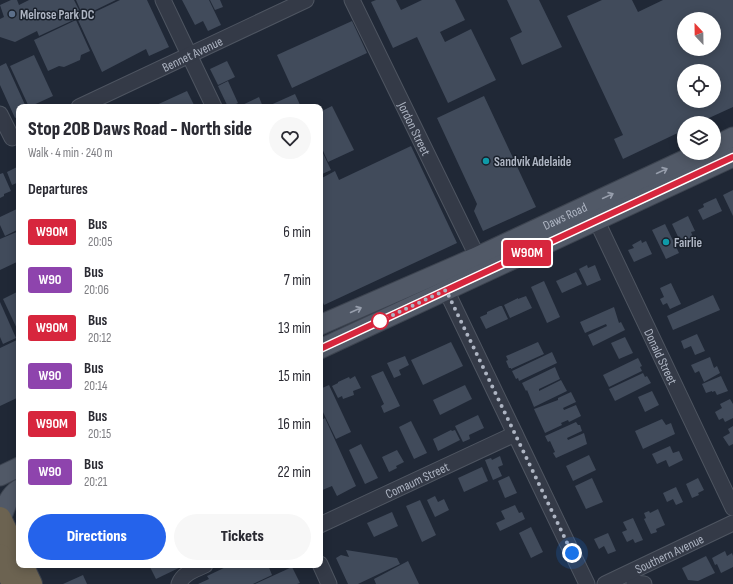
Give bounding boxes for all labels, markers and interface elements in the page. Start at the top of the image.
place label: Melrose Park DC [20,7,95,23]
marker: Melrose Park DC [7,9,17,19]
north arrow [677,12,721,56]
map controls [677,12,721,160]
street label: Bennet Avenue [160,33,225,76]
button: locate [677,64,721,108]
street label: Jordon Street [394,99,434,158]
button: layers [677,116,721,160]
button: heart [269,117,311,159]
text: Stop 20B Daws Road - North side [28,118,252,141]
text: Walk · 4 min · 240 m [28,145,113,161]
place label: Sandvik Adelaide [494,154,572,170]
marker: Sandvik Adelaide [481,156,491,166]
one-way arrow [655,167,667,174]
text: Departures [28,180,88,199]
one-way arrow [601,192,613,199]
street label: Daws Road [540,199,590,234]
text: Bus [88,215,107,234]
text: W90M [36,223,68,240]
text: 6 min [283,223,311,242]
text: 20:05 [88,234,112,250]
place label: Fairlie [674,235,702,251]
marker: Fairlie [661,237,671,247]
line badge: W90M [499,240,555,266]
text: W90M [511,244,543,261]
text: Bus [84,263,103,282]
text: W90 [38,271,62,288]
text: 7 min [284,271,311,290]
text: 20:06 [84,282,109,298]
one-way arrow [349,305,361,313]
text: Bus [88,311,107,330]
unlabelled marker [371,312,389,330]
text: W90M [36,319,68,336]
text: 13 min [278,319,311,338]
street label: Donald Street [640,326,680,387]
text: 20:12 [88,330,111,346]
text: Bus [84,359,103,378]
text: W90 [38,367,62,384]
text: 15 min [279,367,311,386]
text: 20:14 [84,378,107,394]
text: Bus [88,407,107,426]
text: W90M [36,415,68,432]
text: 16 min [278,415,311,434]
text: 20:15 [88,426,111,442]
text: Bus [84,455,103,474]
street label: Comaum Street [383,459,452,502]
text: W90 [38,463,62,480]
text: 22 min [277,463,311,482]
text: 20:21 [84,474,107,490]
button: Directions [28,514,166,560]
button: Tickets [174,514,311,560]
street label: Southern Avenue [632,531,707,578]
your location [562,543,582,563]

